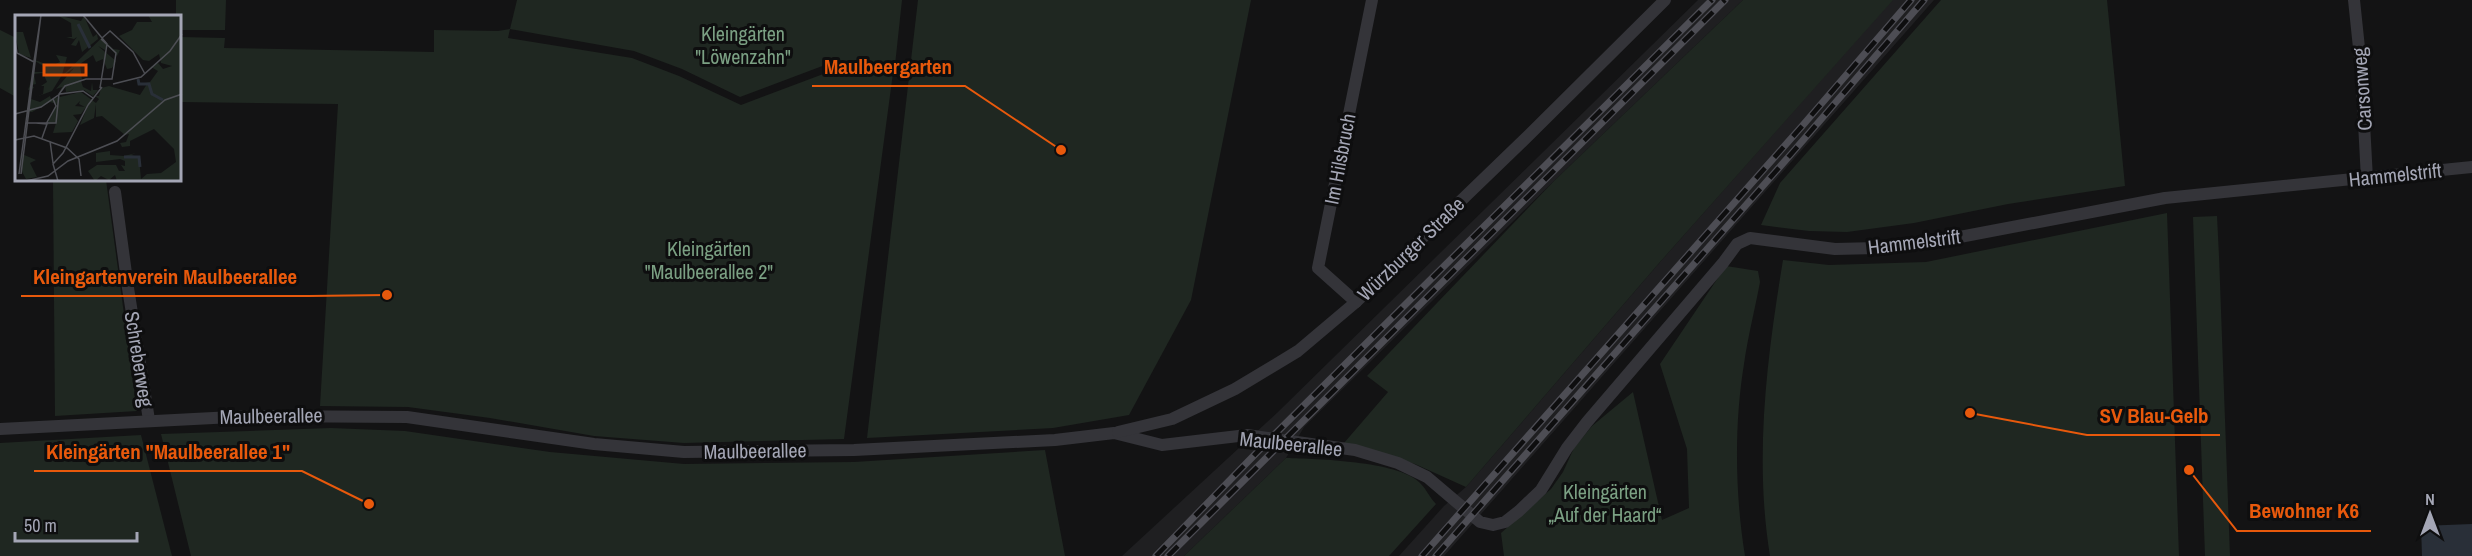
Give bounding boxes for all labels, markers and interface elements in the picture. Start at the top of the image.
inset map [15,15,182,182]
park label: Kleingärten "Löwenzahn" [695,20,791,70]
callout: Maulbeergarten [812,47,965,86]
street label: Carsonweg [2345,47,2378,131]
text: Maulbeergarten [824,52,952,81]
street label: Im Hilsbruch [1317,111,1362,207]
street label: Hammelstrift [2347,156,2443,193]
street label: Würzburger Straße [1351,191,1470,307]
street label: Hammelstrift [1866,222,1962,261]
park label: Kleingärten "Maulbeerallee 2" [645,235,773,285]
callout: Kleingartenverein Maulbeerallee [21,257,309,296]
text: Kleingartenverein Maulbeerallee [33,262,297,291]
street label: Schreberweg [119,309,160,409]
callout: SV Blau-Gelb [2087,396,2220,435]
street label: Maulbeerallee [219,401,323,430]
text: SV Blau-Gelb [2099,401,2209,430]
street label: Maulbeerallee [1238,425,1344,462]
callout: Kleingärten "Maulbeerallee 1" [34,432,302,471]
street label: Maulbeerallee [703,436,807,465]
text: Kleingärten "Maulbeerallee 1" [46,437,290,466]
park label: Kleingärten „Auf der Haard“ [1548,478,1662,528]
north arrow [2400,484,2460,544]
text: N [2425,488,2435,510]
callout: Bewohner K6 [2237,492,2371,531]
text: Bewohner K6 [2249,496,2359,525]
scale bar [15,505,136,543]
text: 50 m [24,513,57,538]

